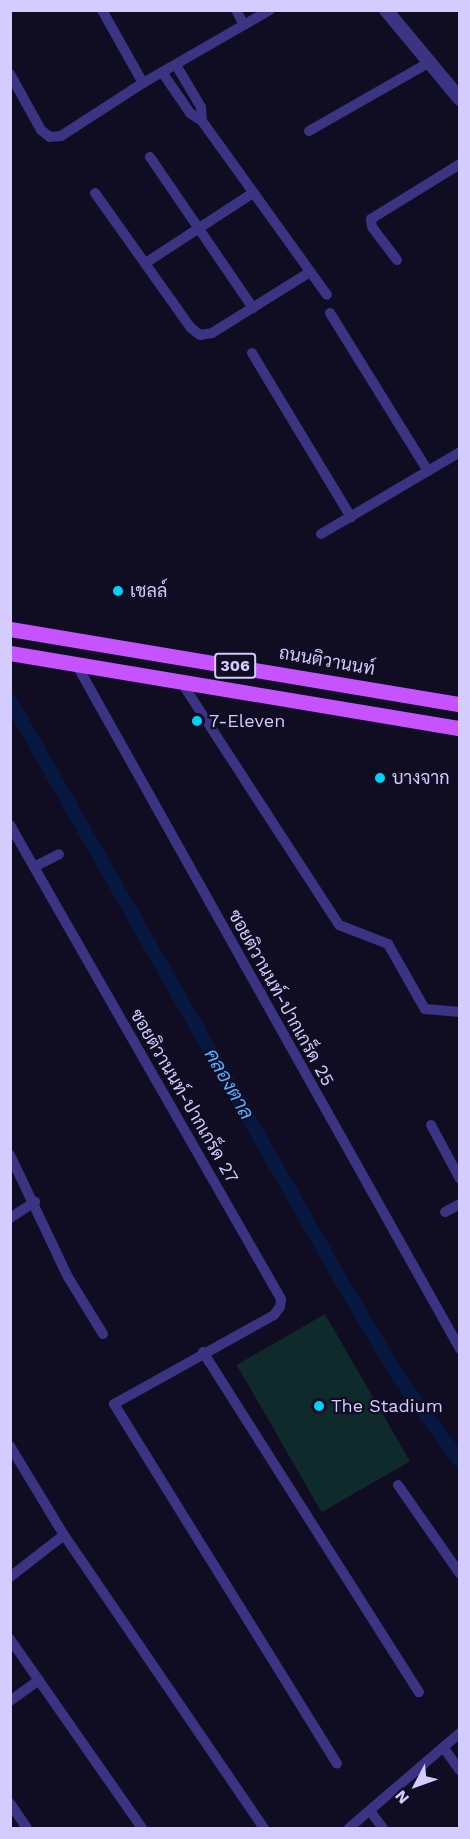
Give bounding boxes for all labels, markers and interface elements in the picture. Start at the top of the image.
place label: เชลล์ [130,580,167,602]
marker: เชลล์ [111,584,125,598]
street label: ถนนติวานนท์ [277,642,377,680]
road number: 306 [214,653,256,679]
place label: 7-Eleven [209,710,285,732]
marker: 7-Eleven [190,714,204,728]
place label: บางจาก [392,767,450,789]
marker: บางจาก [373,771,387,785]
street label: ซอยติวานนท์-ปากเกร็ด 25 [224,906,338,1090]
street label: ซอยติวานนท์-ปากเกร็ด 27 [125,1005,243,1187]
water label: คลองตาล [199,1044,259,1124]
place label: The Stadium [331,1395,443,1417]
marker: The Stadium [312,1399,326,1413]
north arrow [386,1755,446,1815]
text: N [391,1786,413,1808]

